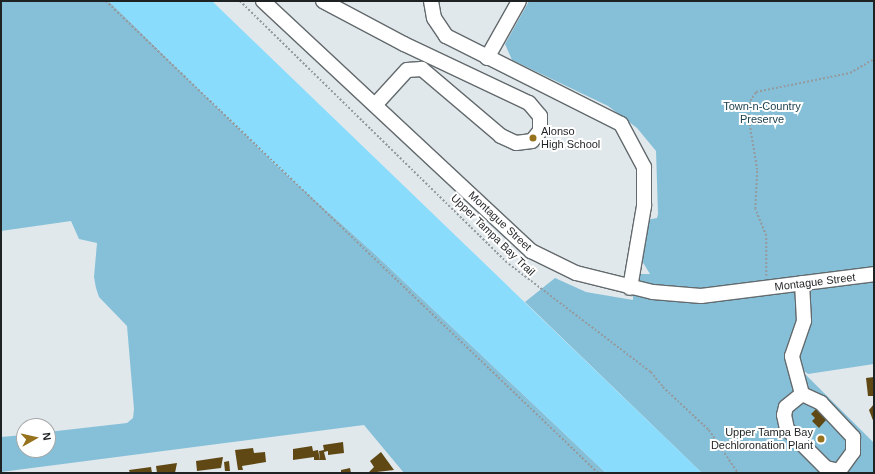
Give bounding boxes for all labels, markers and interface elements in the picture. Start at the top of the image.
park label: Town-n-Country Preserve [723,100,801,126]
place label: Alonso High School [541,125,600,151]
marker: Alonso High School [528,133,538,143]
street label: Montague Street [466,188,534,254]
street label: Upper Tampa Bay Trail [448,191,538,279]
street label: Montague Street [774,270,856,294]
north arrow [16,418,56,458]
place label: Upper Tampa Bay Dechloronation Plant [711,426,813,452]
text: N [40,432,53,441]
marker: Upper Tampa Bay Dechloronation Plant [816,434,826,444]

